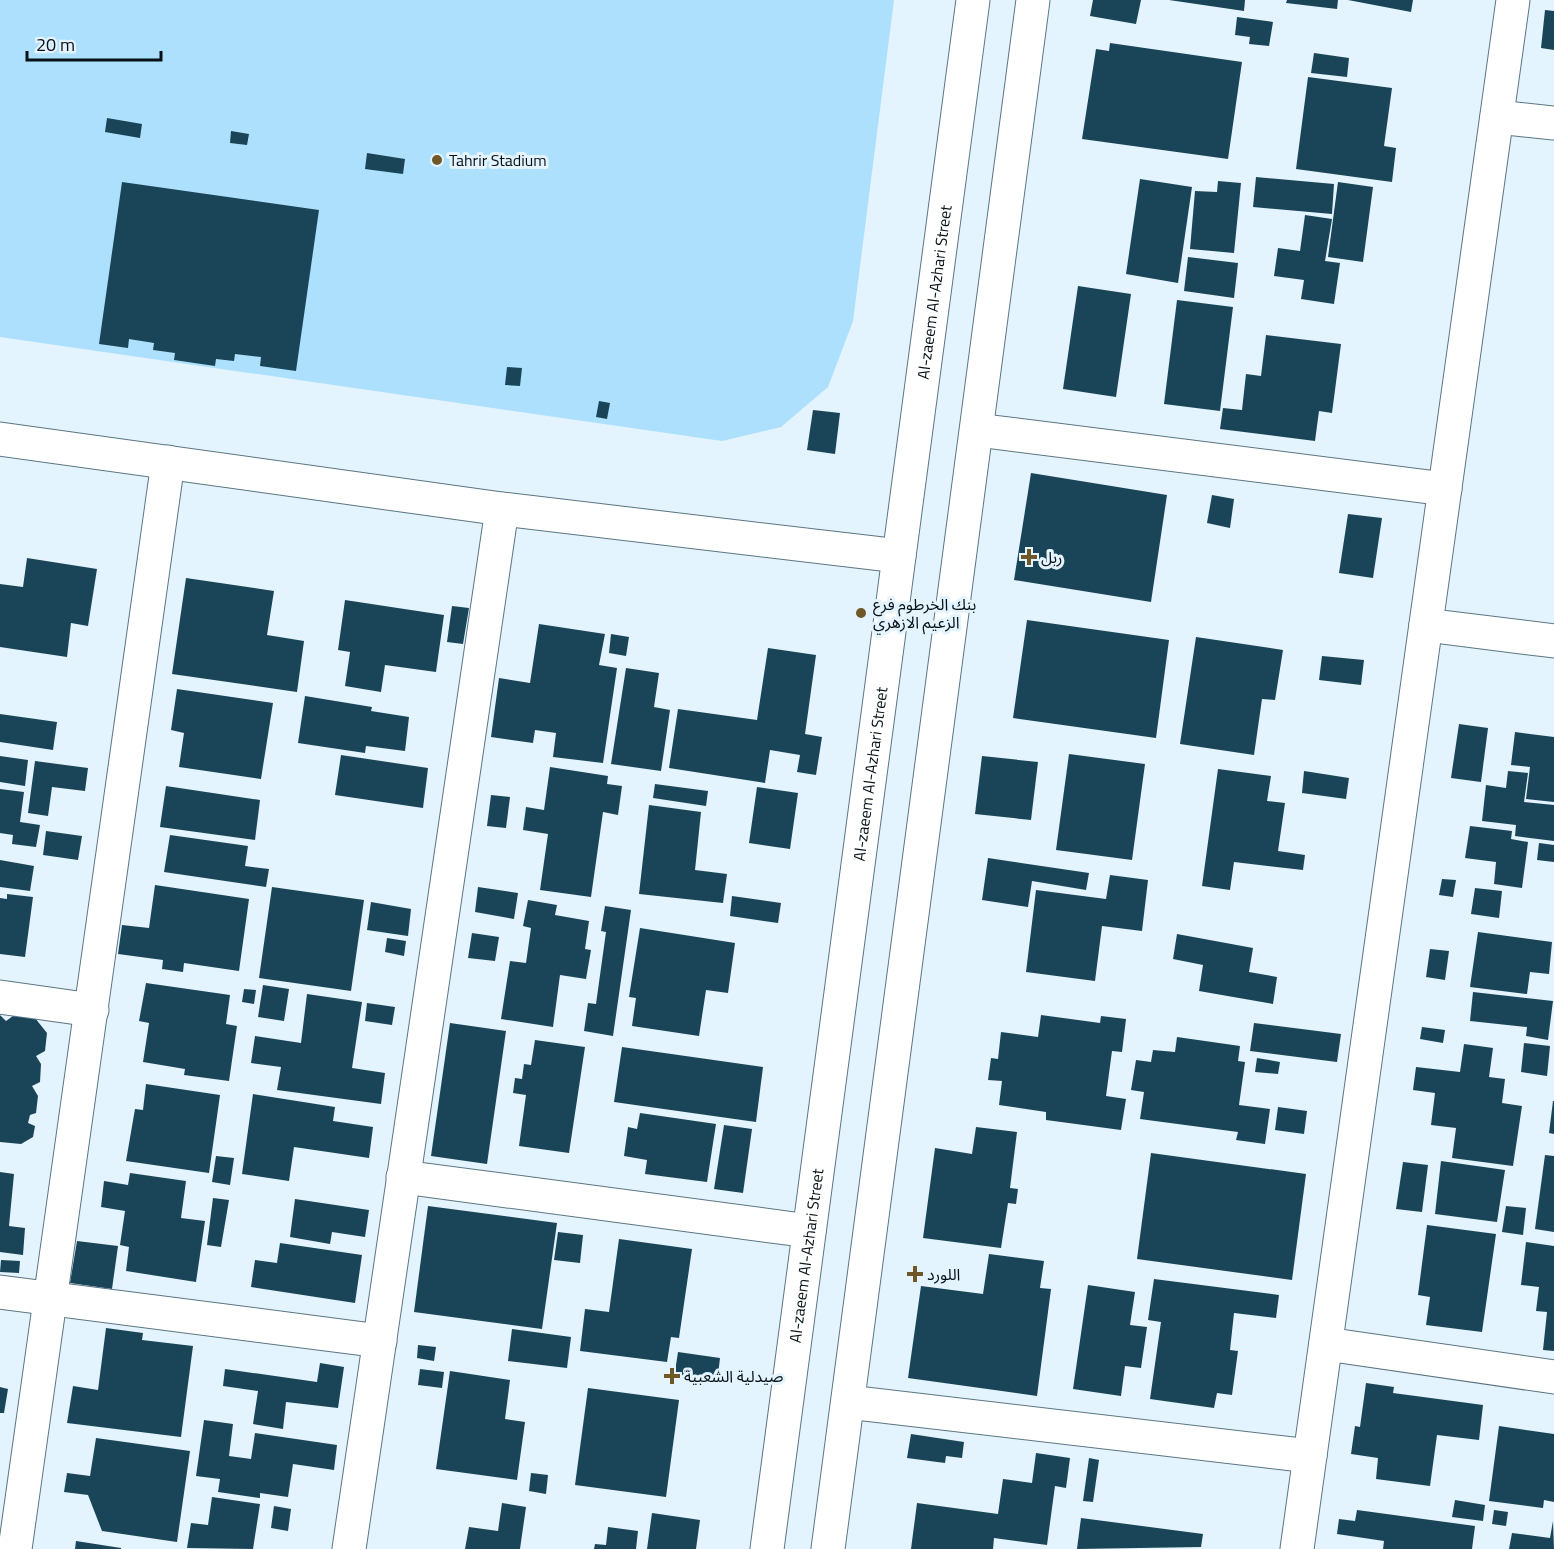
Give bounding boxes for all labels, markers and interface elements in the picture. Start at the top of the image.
scale bar [27,24,160,62]
text: 20 m [36,31,75,58]
place label: Tahrir Stadium [449,148,547,172]
marker: Tahrir Stadium [430,153,444,167]
street label: Al-zaeem Al-Azhari Street [911,203,958,381]
place label: ربل [1041,545,1062,569]
marker: ربل [1022,550,1036,564]
place label: بنك الخرطوم فرع الزعيم الازهري [873,592,976,635]
marker: بنك الخرطوم فرع الزعيم الازهري [854,606,868,620]
street label: Al-zaeem Al-Azhari Street [847,685,894,862]
street label: Al-zaeem Al-Azhari Street [783,1167,830,1344]
place label: اللورد [927,1262,960,1286]
marker: اللورد [908,1267,922,1281]
place label: صيدلية الشعبية [684,1364,784,1388]
marker: صيدلية الشعبية [665,1369,679,1383]

